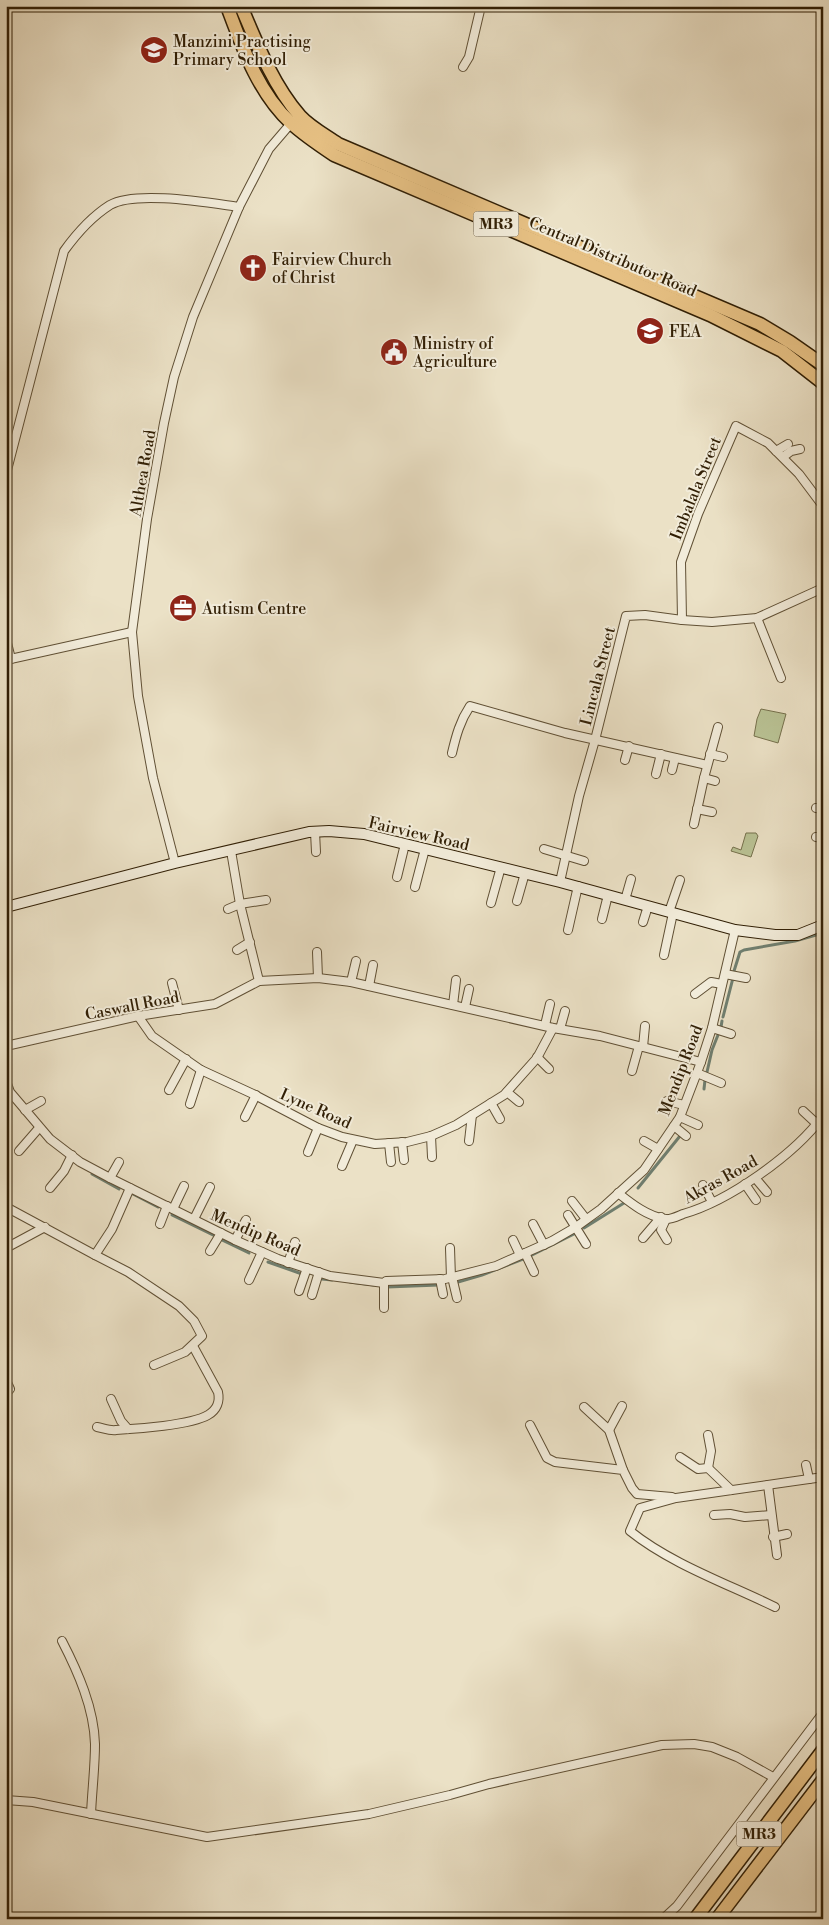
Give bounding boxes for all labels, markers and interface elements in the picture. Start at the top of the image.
place label: Manzini Practising Primary School [173,32,312,70]
school or university icon: Manzini Practising Primary School [139,35,169,65]
road number: MR3 [474,212,518,236]
street label: Central Distributor Road [526,212,699,301]
place label: Fairview Church of Christ [272,250,392,288]
church icon: Fairview Church of Christ [238,253,268,283]
school or university icon: FEA [635,316,665,346]
place label: FEA [669,322,703,342]
place label: Ministry of Agriculture [412,334,497,372]
public building icon: Ministry of Agriculture [379,337,409,367]
street label: Althea Road [125,428,160,519]
street label: Imbalala Street [666,433,726,543]
office icon: Autism Centre [168,593,198,623]
place label: Autism Centre [201,599,306,619]
street label: Lincala Street [576,624,620,728]
street label: Fairview Road [366,813,471,855]
street label: Caswall Road [83,987,181,1025]
street label: Mendip Road [654,1022,707,1119]
street label: Lyne Road [277,1084,354,1134]
street label: Akras Road [679,1151,761,1209]
street label: Mendip Road [208,1205,304,1261]
road number: MR3 [736,1822,782,1846]

